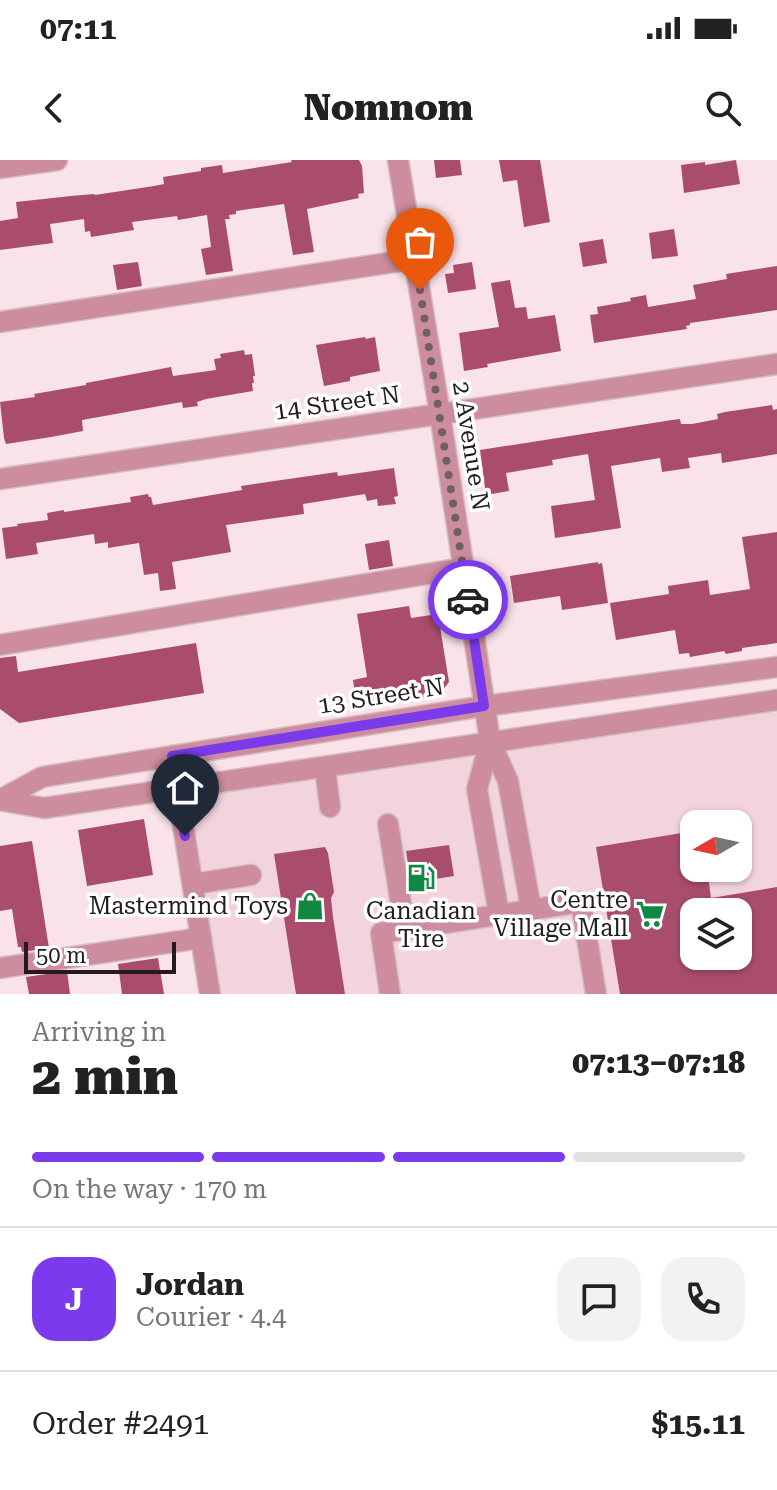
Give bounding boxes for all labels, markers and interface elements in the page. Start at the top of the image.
text: 07:11 [40,11,117,46]
icon: back [32,86,76,130]
icon: search [701,86,745,130]
text: Nomnom [304,87,473,129]
pin [386,208,454,290]
icon: bag [398,220,442,264]
street label: 2 Avenue N [447,379,495,513]
street label: 14 Street N [272,380,402,426]
courier [428,560,508,640]
icon: car [446,578,490,622]
street label: 13 Street N [316,672,446,720]
pin [151,754,219,836]
icon: home [163,766,207,810]
north arrow [680,810,752,882]
map controls [680,810,752,970]
fuel station icon: Canadian Tire [406,863,436,893]
place label: Centre Village Mall [493,886,628,942]
shop icon: Mastermind Toys [295,891,325,921]
place label: Mastermind Toys [89,892,288,920]
place label: Canadian Tire [366,897,476,953]
button: layers [680,898,752,970]
supermarket icon: Centre Village Mall [635,899,665,929]
scale bar [24,938,176,974]
text: 50 m [36,943,86,968]
text: Arriving in [32,1017,166,1047]
text: 07:13–07:18 [572,1045,745,1080]
text: 2 min [32,1046,178,1107]
text: On the way · 170 m [32,1174,267,1204]
button: chat [557,1257,641,1341]
button: phone [661,1257,745,1341]
text: Jordan [136,1267,244,1302]
text: J [65,1282,83,1317]
text: Courier · 4.4 [136,1302,286,1332]
text: Order #2491 [32,1406,210,1441]
text: $15.11 [652,1406,745,1441]

